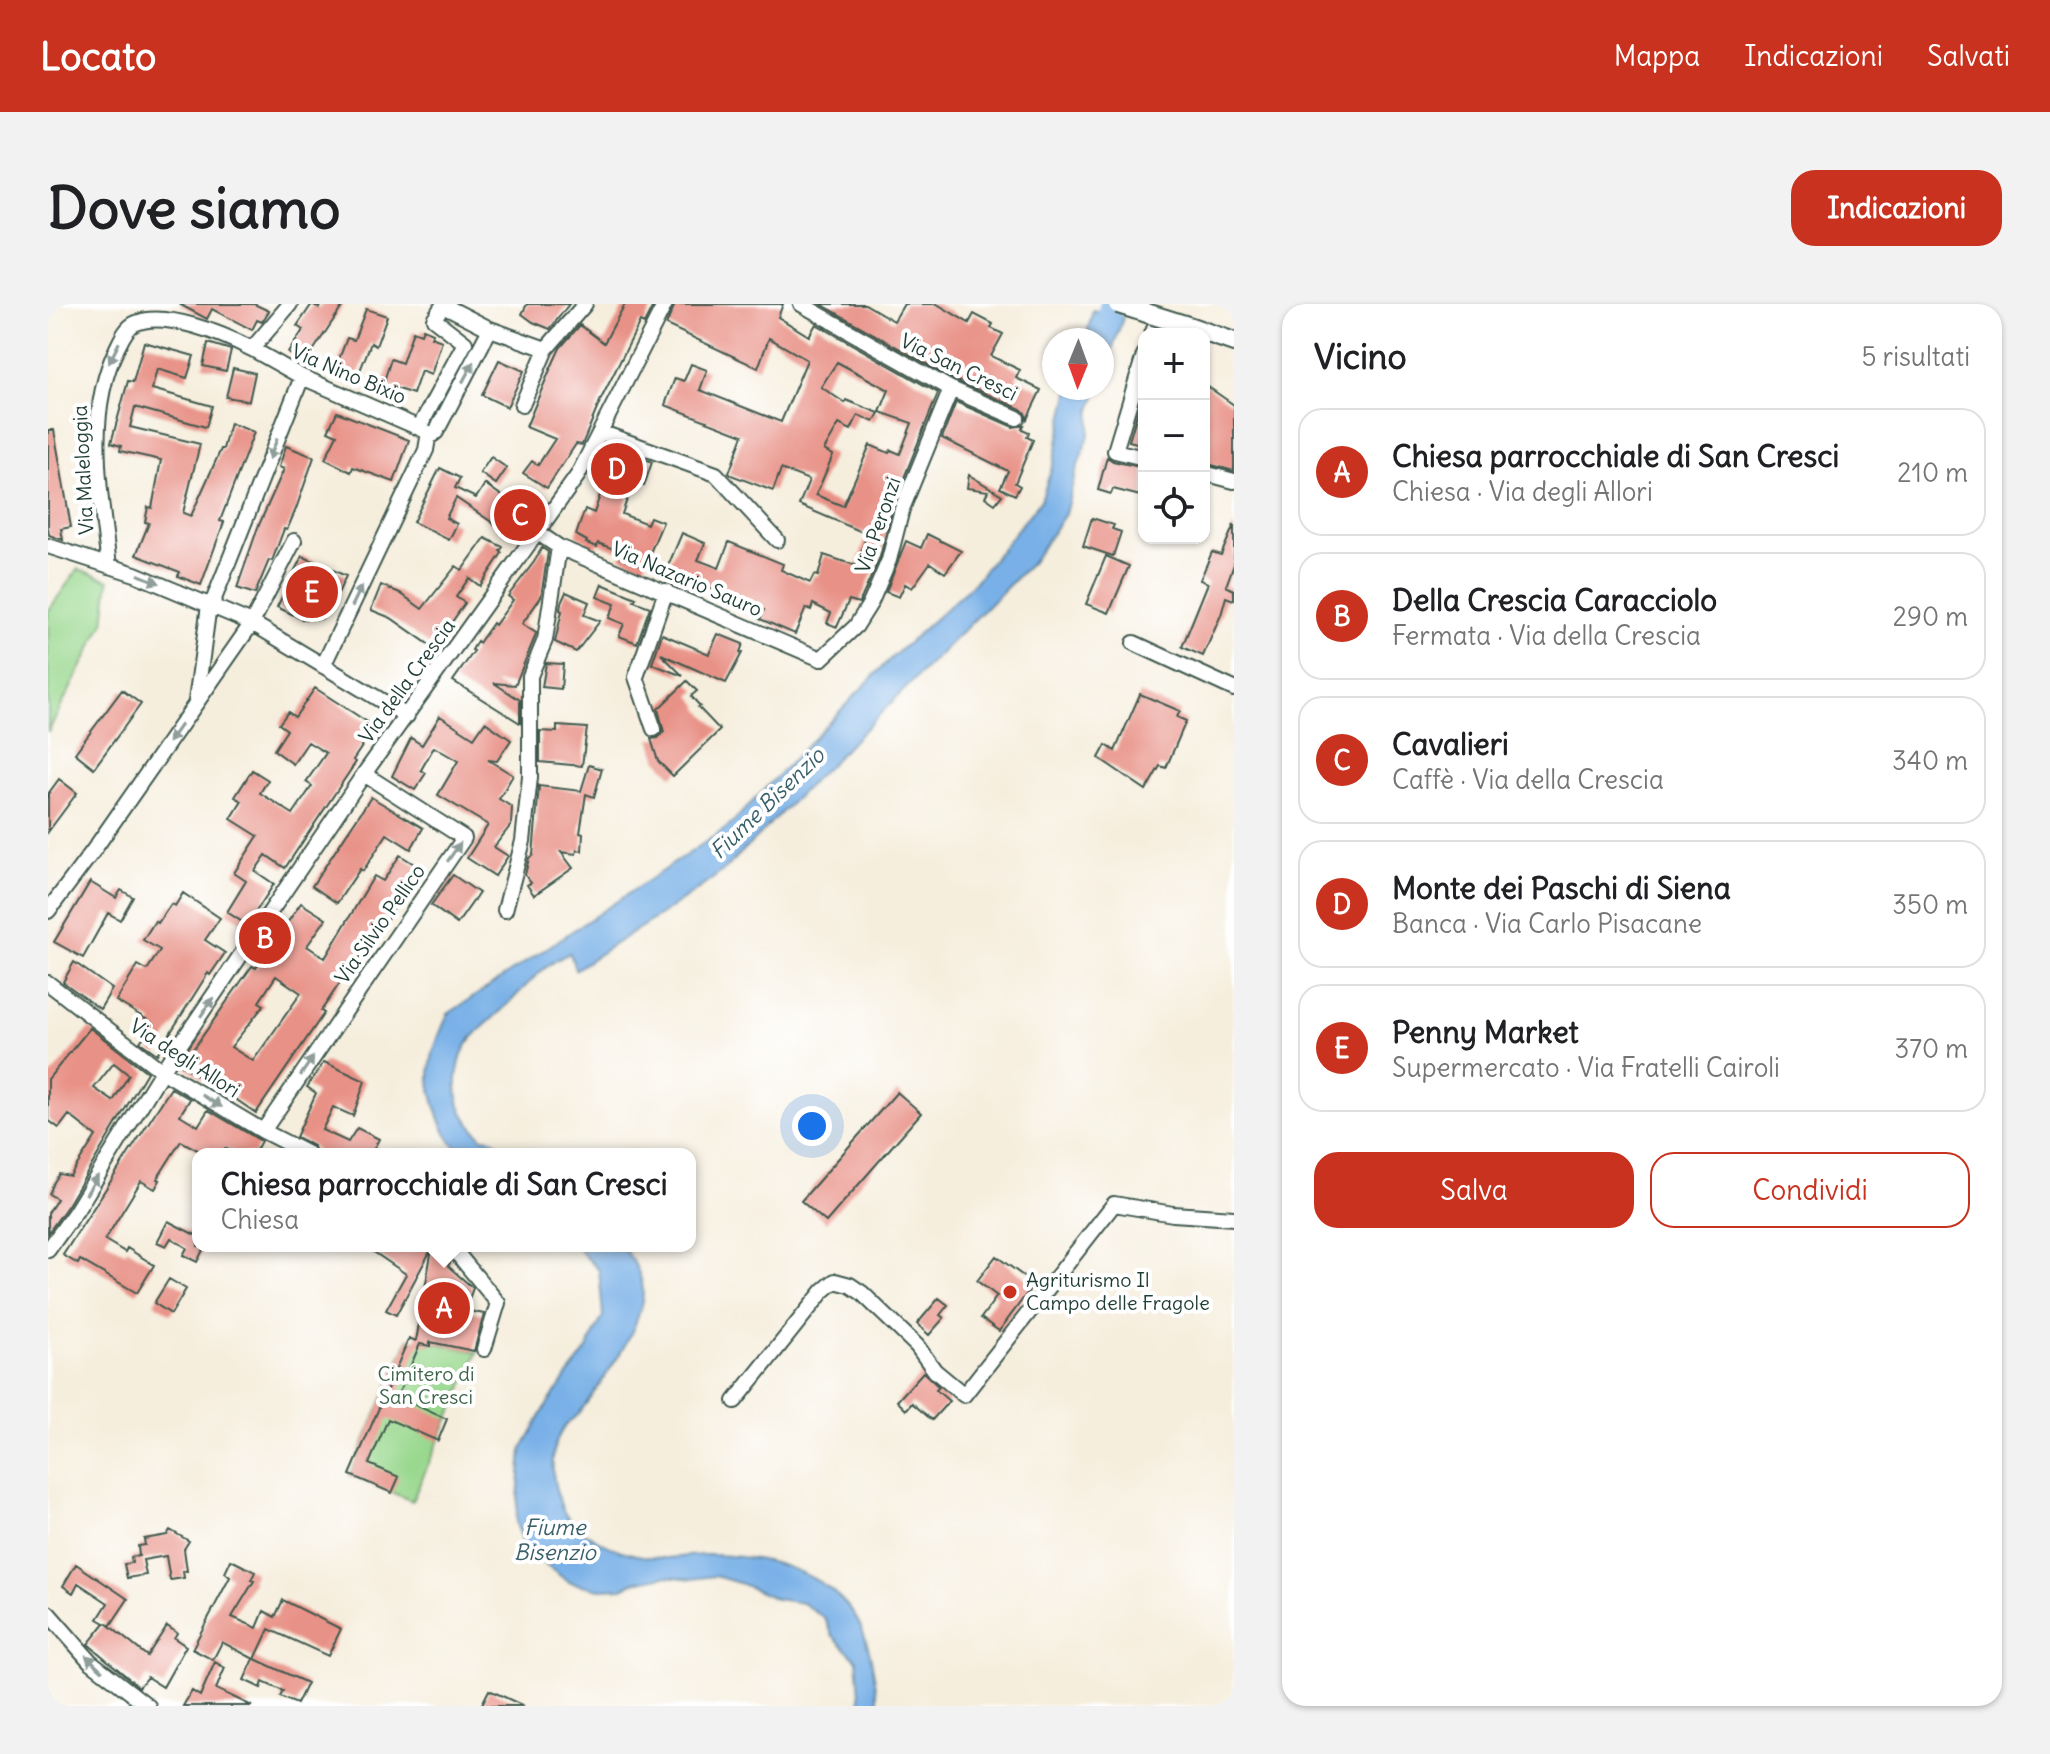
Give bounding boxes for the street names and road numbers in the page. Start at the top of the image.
street label: Via San Cresci [897,327,1022,406]
street label: Via Nino Bixio [288,338,410,409]
street label: Via Maleloggia [67,405,98,536]
street label: Via Peronzi [849,473,906,576]
street label: Via Nazario Sauro [608,536,766,622]
street label: Via della Crescia [353,614,460,748]
street label: Via Silvio Pellico [329,859,430,988]
street label: Via degli Allori [126,1013,245,1102]

